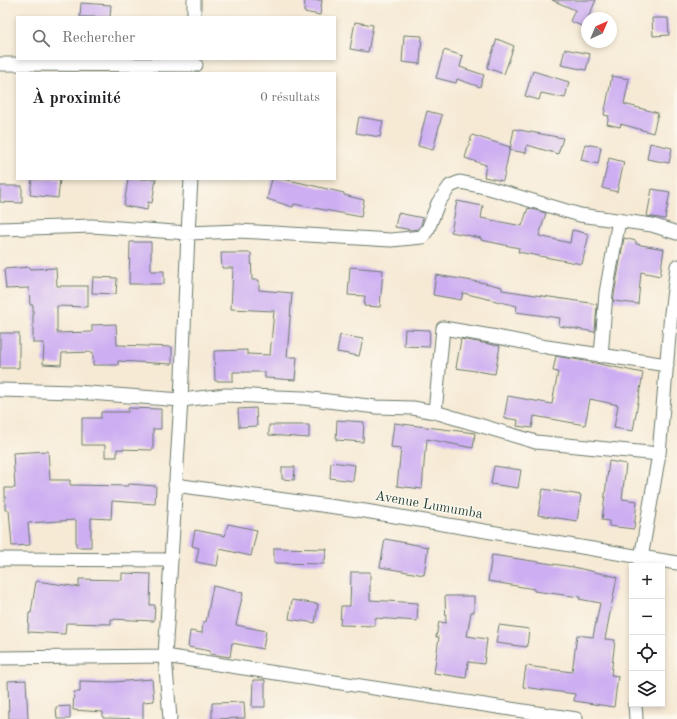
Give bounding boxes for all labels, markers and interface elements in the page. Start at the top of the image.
north arrow [581,12,617,48]
search box [16,16,336,60]
icon: search [30,27,52,49]
text: Rechercher [62,31,135,46]
text: À proximité [32,90,121,107]
text: 0 résultats [260,91,320,104]
street label: Avenue Lumumba [374,489,484,521]
map controls [629,563,665,707]
button: + [629,563,665,599]
button: − [629,599,665,635]
button: locate [629,635,665,671]
button: layers [629,671,665,707]

